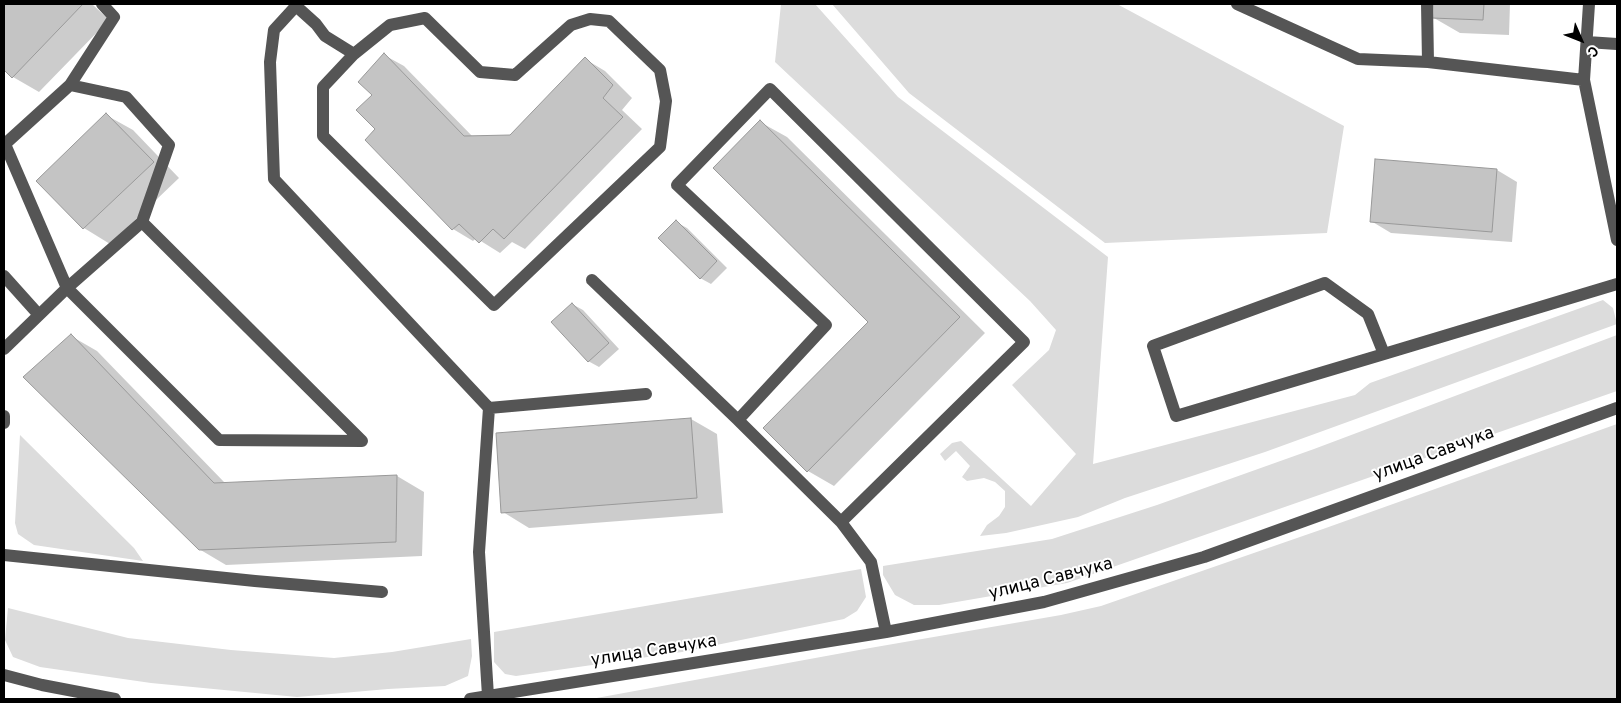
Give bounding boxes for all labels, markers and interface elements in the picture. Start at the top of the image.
north arrow [1556,15,1606,65]
text: С [1583,42,1601,60]
street label: улица Савчука [1371,423,1497,487]
street label: улица Савчука [987,554,1115,606]
street label: улица Савчука [590,631,718,673]

